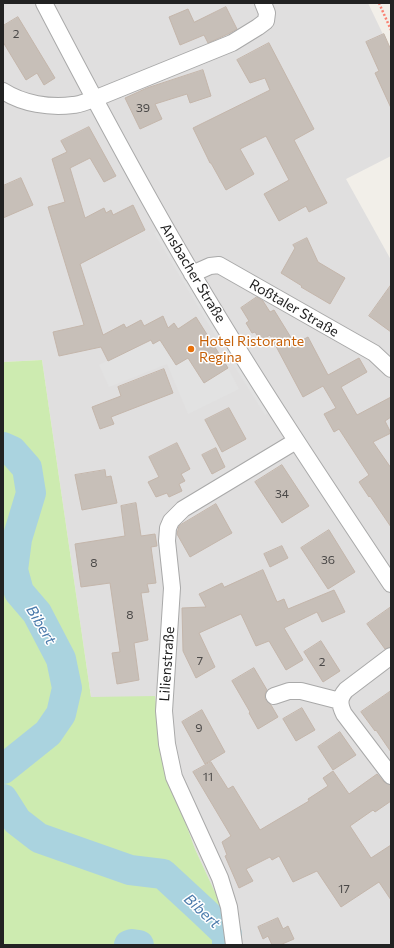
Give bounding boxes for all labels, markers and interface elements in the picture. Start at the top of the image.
house number: 2 [13,27,19,41]
house number: 39 [136,101,150,115]
street label: Ansbacher Straße [157,220,229,326]
street label: Roßtaler Straße [246,276,342,340]
place label: Hotel Ristorante Regina [199,333,304,366]
marker: Hotel Ristorante Regina [186,344,196,354]
house number: 34 [275,487,289,501]
house number: 36 [321,553,335,567]
house number: 8 [90,556,98,570]
water label: Bibert [22,602,60,648]
house number: 8 [126,608,134,622]
street label: Lilienstraße [156,626,178,702]
house number: 7 [197,654,203,668]
house number: 2 [319,655,325,669]
house number: 9 [195,721,203,735]
house number: 11 [203,770,213,784]
house number: 17 [338,882,350,896]
water label: Bibert [180,890,224,932]

